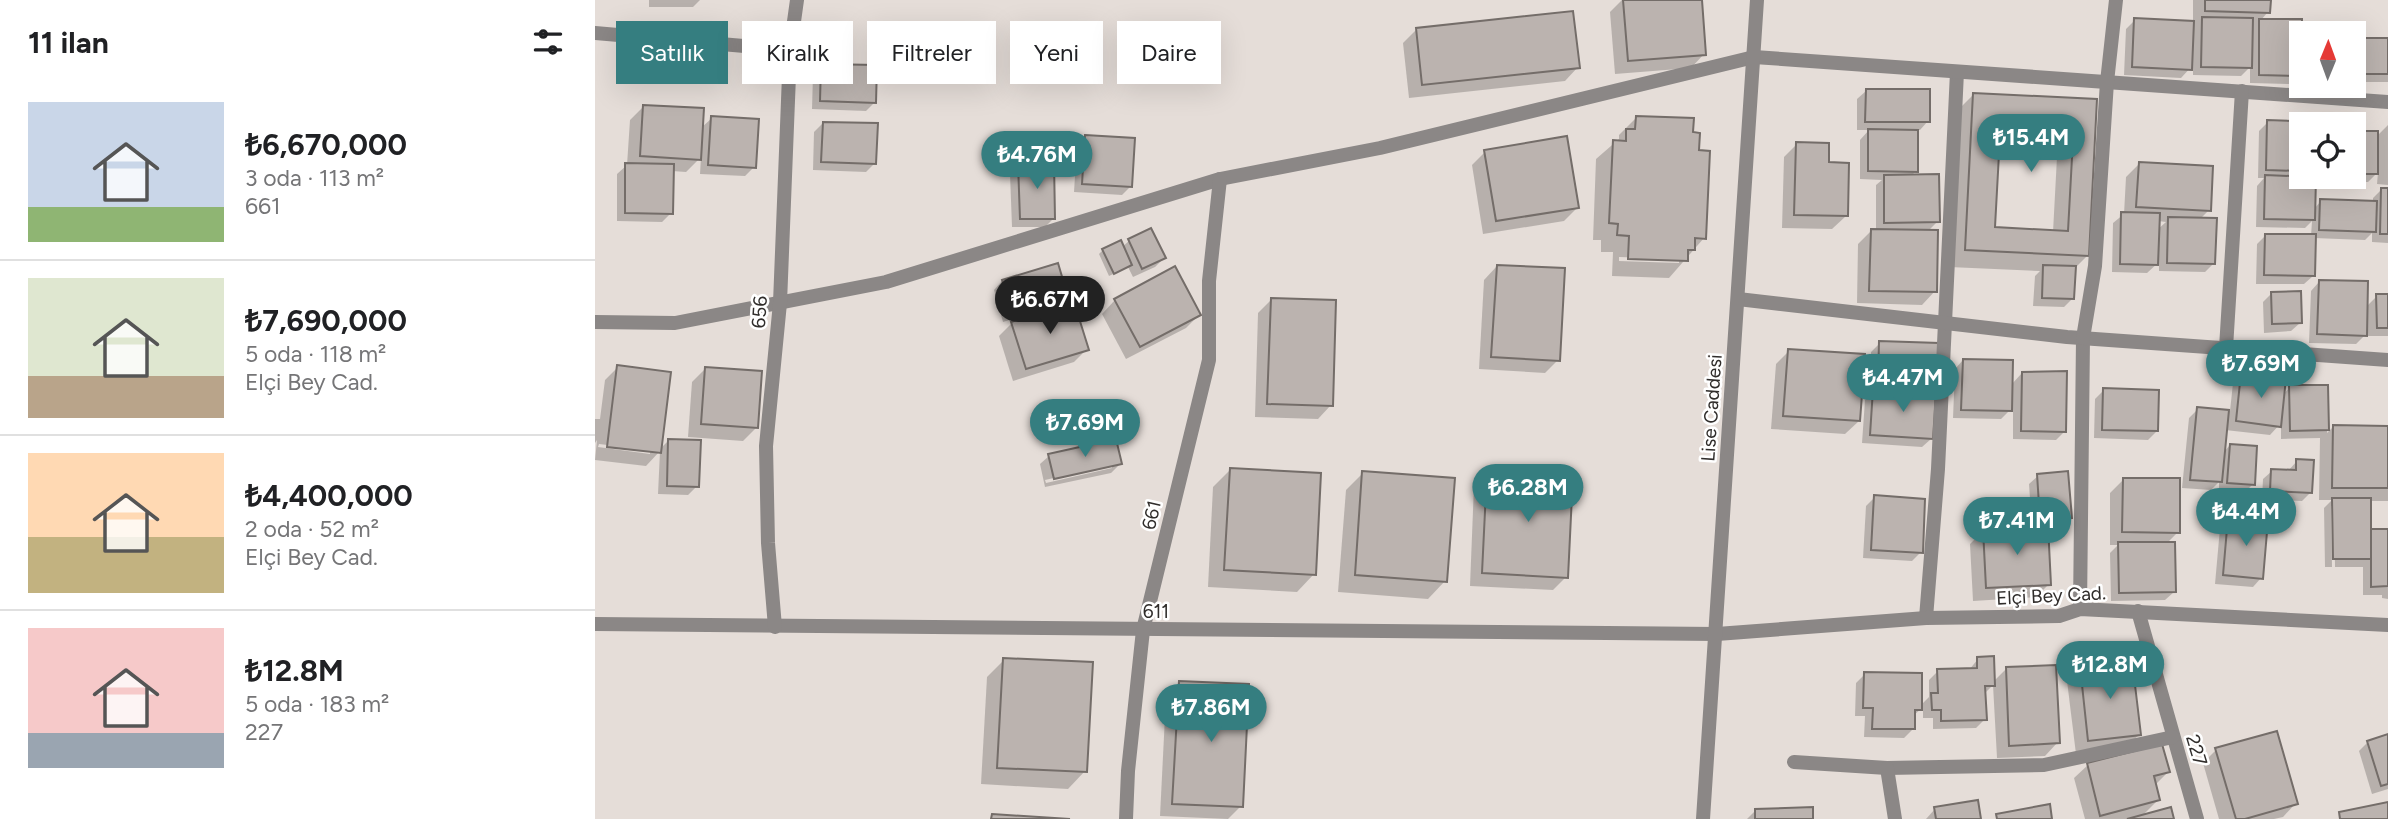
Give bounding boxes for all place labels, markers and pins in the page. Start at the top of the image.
pin: ₺15.4M [1974,114,2088,174]
pin: ₺4.76M [980,132,1094,191]
pin: ₺6.67M [993,276,1107,336]
pin: ₺7.69M [2204,340,2318,400]
pin: ₺4.47M [1846,354,1960,414]
pin: ₺7.69M [1028,400,1142,459]
pin: ₺6.28M [1471,464,1585,524]
pin: ₺4.4M [2197,489,2295,548]
pin: ₺7.41M [1960,498,2074,557]
pin: ₺12.8M [2053,642,2167,701]
pin: ₺7.86M [1154,684,1268,744]

